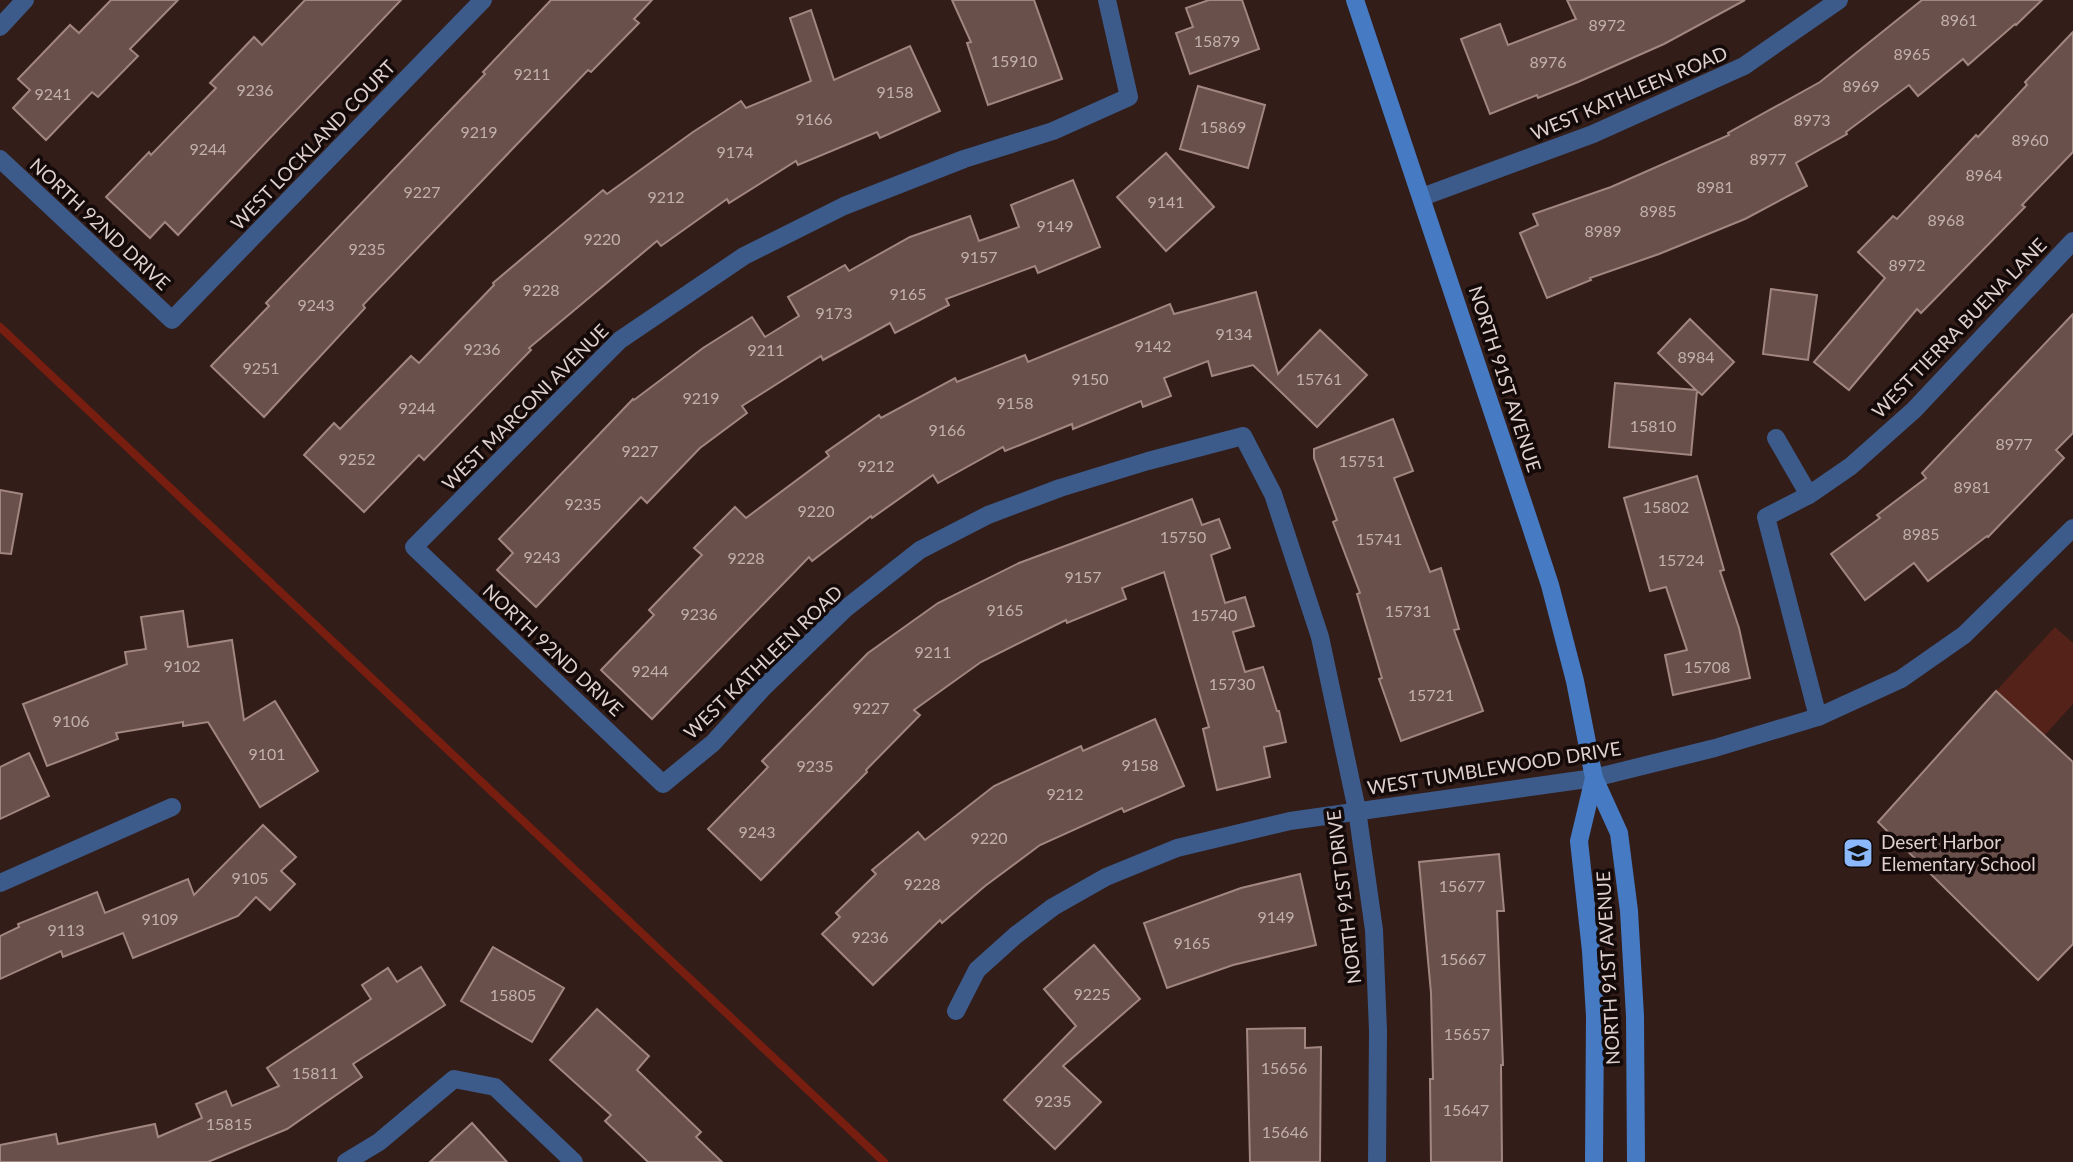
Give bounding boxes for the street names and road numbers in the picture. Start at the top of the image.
street label: WEST KATHLEEN ROAD [1527,41,1731,144]
street label: WEST LOCKLAND COURT [226,55,400,234]
street label: NORTH 92ND DRIVE [26,153,175,295]
street label: WEST TIERRA BUENA LANE [1867,233,2051,422]
street label: NORTH 91ST AVENUE [1465,283,1546,475]
street label: WEST MARCONI AVENUE [437,319,613,495]
street label: NORTH 92ND DRIVE [479,579,628,721]
street label: WEST KATHLEEN ROAD [679,580,847,743]
street label: WEST TUMBLEWOOD DRIVE [1365,736,1622,799]
street label: NORTH 91ST DRIVE [1321,809,1366,985]
street label: NORTH 91ST AVENUE [1591,870,1624,1066]

